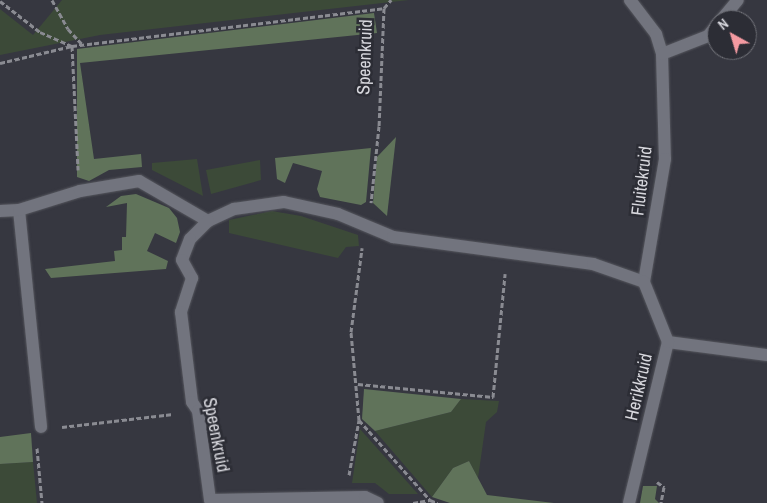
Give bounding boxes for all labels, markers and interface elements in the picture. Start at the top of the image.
north arrow [707,10,757,60]
text: N [714,15,732,34]
street label: Speenkruid [353,19,377,95]
street label: Fluitekruid [627,145,657,217]
street label: Herikkruid [621,351,657,423]
street label: Speenkruid [198,396,234,474]

